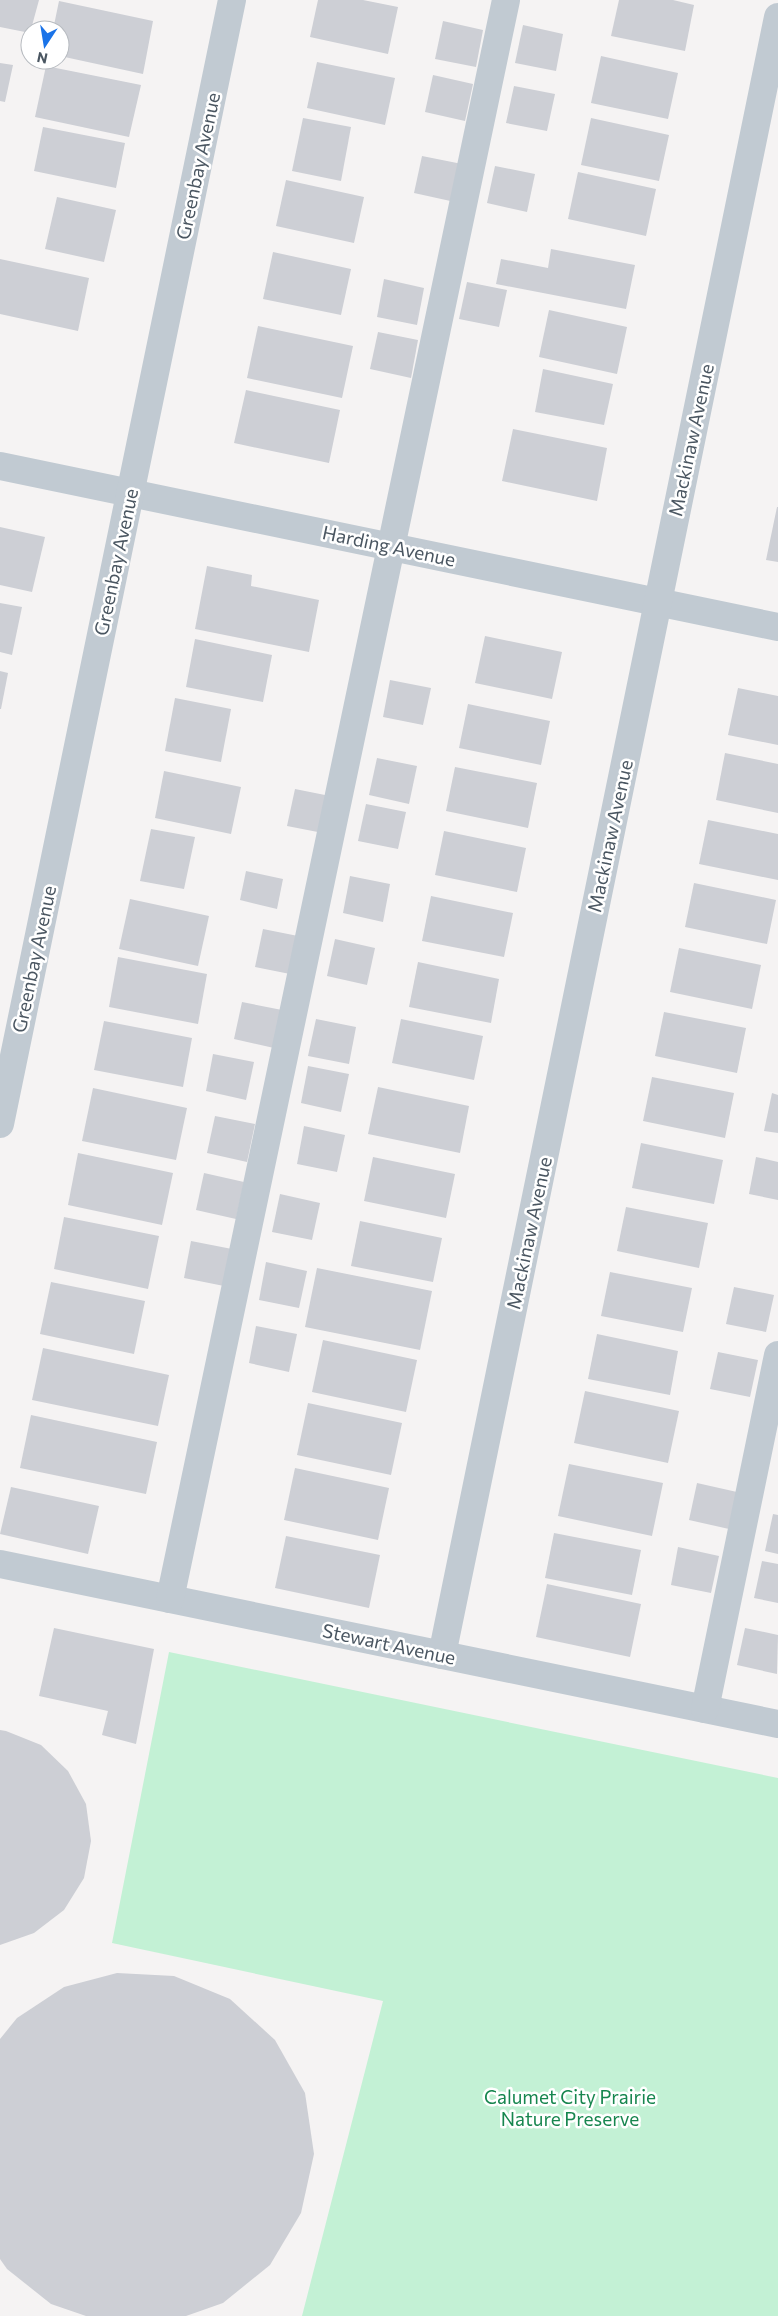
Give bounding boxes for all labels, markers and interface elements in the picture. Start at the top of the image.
north arrow [20,20,70,70]
text: N [35,49,49,68]
street label: Greenbay Avenue [171,90,224,242]
street label: Mackinaw Avenue [663,362,718,518]
street label: Greenbay Avenue [89,486,142,638]
street label: Harding Avenue [320,520,458,571]
street label: Mackinaw Avenue [582,758,637,914]
street label: Greenbay Avenue [7,883,60,1035]
street label: Mackinaw Avenue [501,1155,556,1311]
street label: Stewart Avenue [320,1618,458,1669]
park label: Calumet City Prairie Nature Preserve [484,2085,656,2130]

